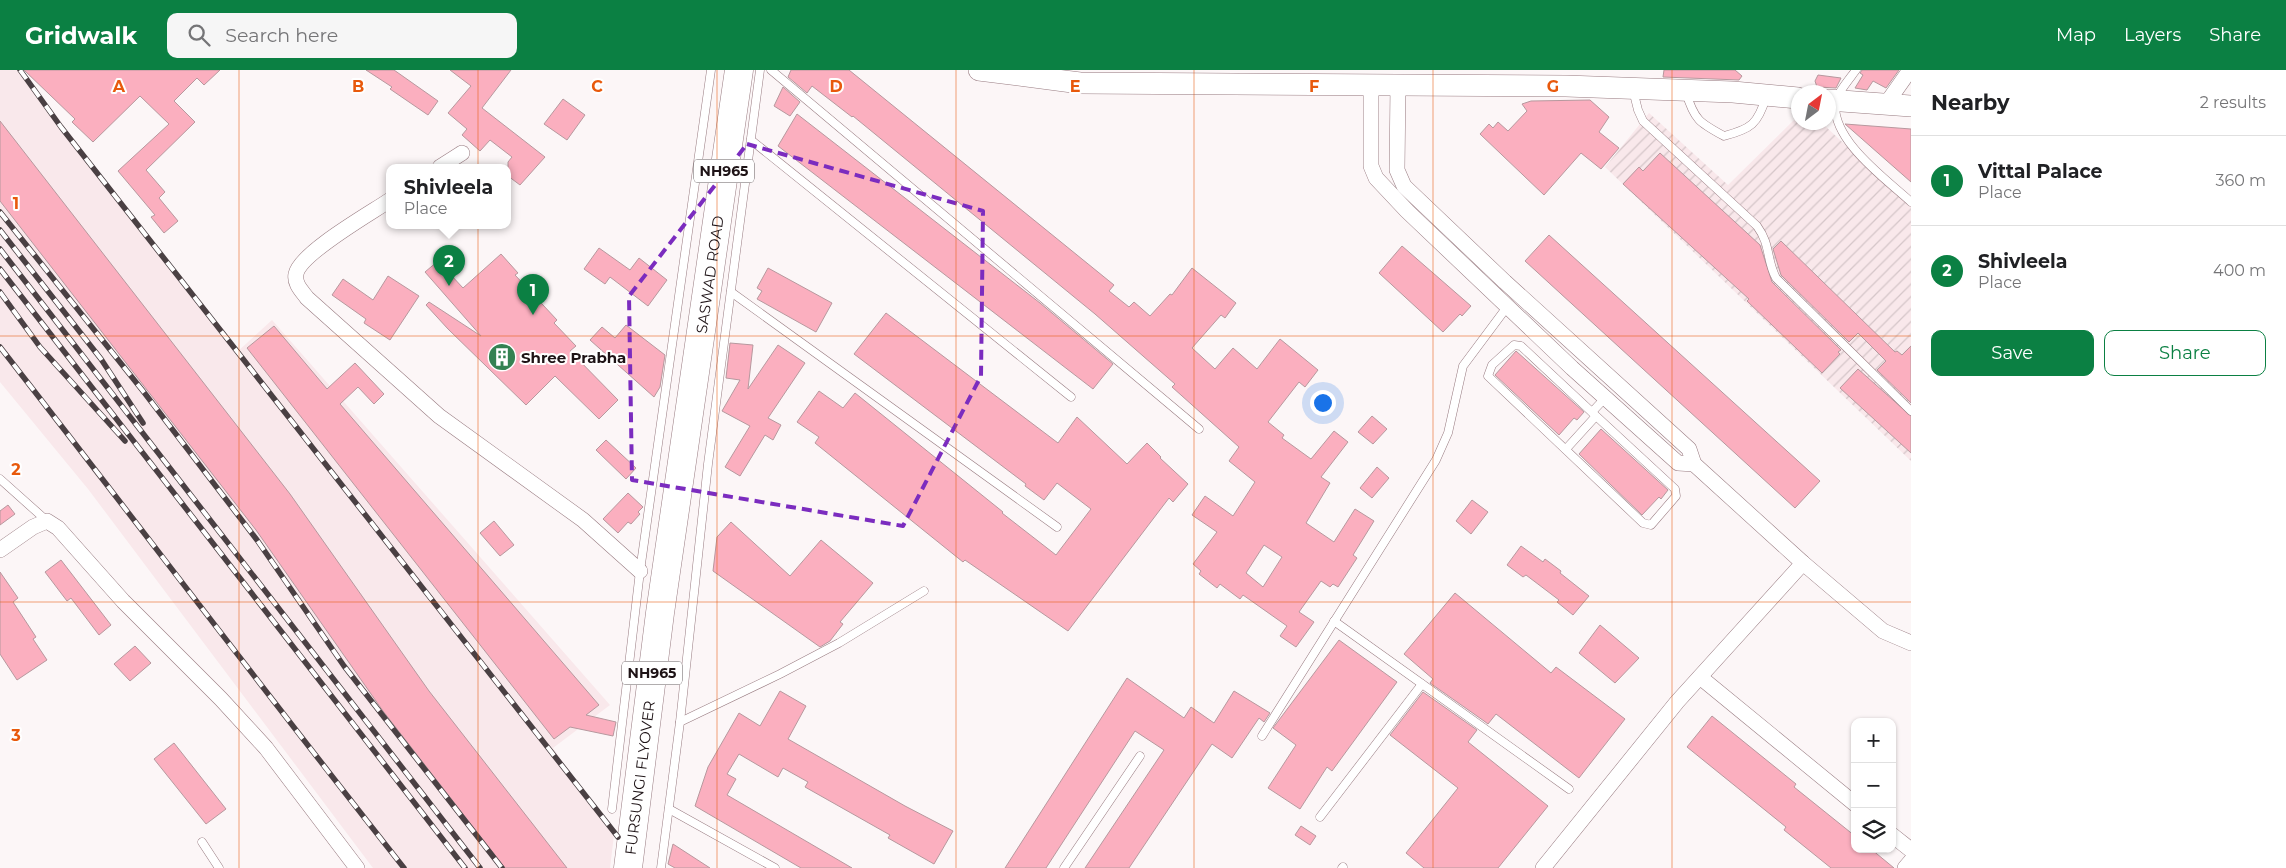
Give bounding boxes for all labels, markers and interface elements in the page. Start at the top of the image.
search box [167,13,517,58]
text: Gridwalk [25,21,137,50]
icon: search [185,21,213,49]
text: Search here [225,24,338,47]
text: Map [2056,24,2096,46]
text: Layers [2124,24,2181,46]
text: Share [2209,24,2261,46]
text: A [112,77,126,96]
text: B [352,77,364,96]
text: C [591,77,603,96]
text: D [829,77,843,96]
text: E [1070,77,1080,96]
text: F [1309,77,1319,96]
text: G [1547,77,1559,96]
north arrow [1791,85,1836,130]
text: Nearby [1931,90,2010,115]
text: 2 results [2200,93,2266,112]
road number: NH965 [694,160,754,182]
text: Vittal Palace [1978,160,2103,183]
popup [386,164,511,229]
text: 1 [1944,171,1950,190]
text: 360 m [2215,171,2266,190]
text: Shivleela [404,176,493,199]
text: Place [1978,183,2022,202]
text: 1 [13,194,19,213]
text: Place [404,199,448,218]
street label: SASWAD ROAD [691,214,727,335]
pin: 2 [433,245,465,286]
text: Shivleela [1978,250,2067,273]
text: 2 [1942,261,1952,280]
text: 400 m [2213,261,2266,280]
text: Place [1978,273,2022,292]
pin: 1 [517,274,549,315]
button: Save [1931,330,2094,376]
button: Share [2104,330,2266,376]
building icon: Shree Prabha [487,342,517,372]
place label: Shree Prabha [521,348,626,367]
your location [1310,390,1336,416]
text: 2 [11,460,21,479]
road number: NH965 [622,662,682,684]
street label: FURSUNGI FLYOVER [620,699,658,856]
map controls [1851,718,1896,853]
button: + [1851,718,1896,763]
text: 3 [10,726,21,745]
button: − [1851,763,1896,808]
button: layers [1851,808,1896,853]

